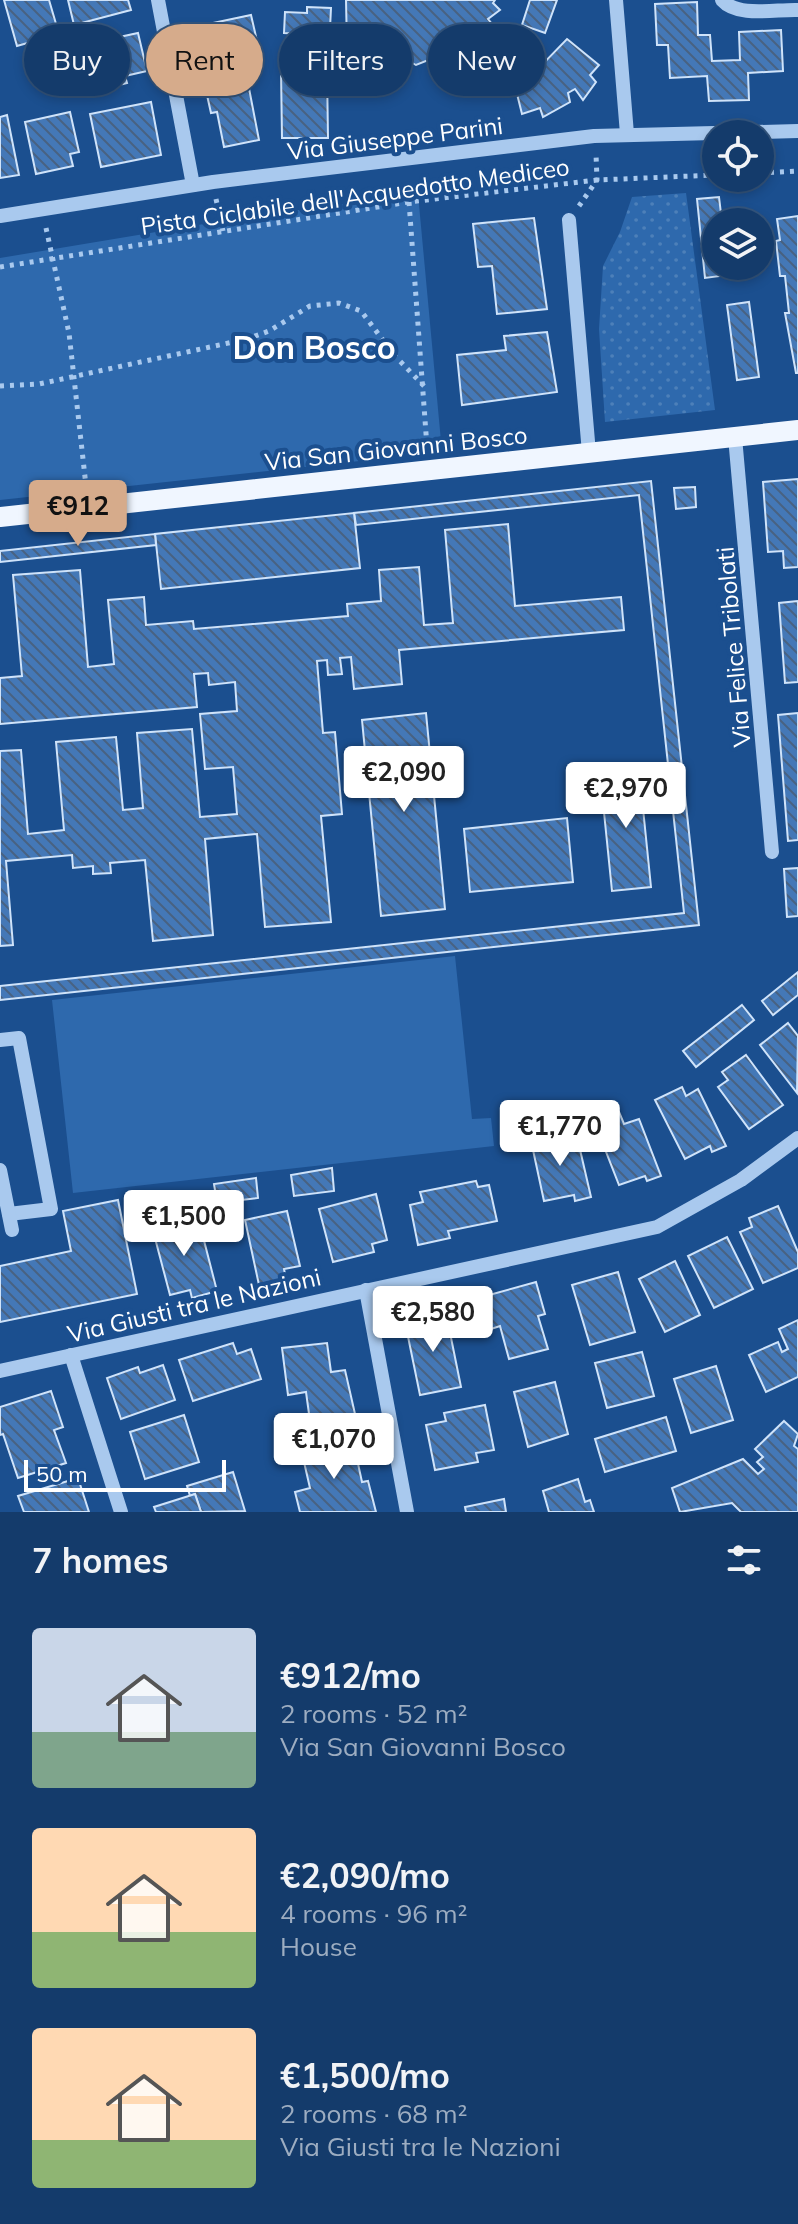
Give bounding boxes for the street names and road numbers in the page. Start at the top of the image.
street label: Via Giuseppe Parini [285,110,505,166]
street label: Pista Ciclabile dell'Acquedotto Mediceo [139,151,571,241]
street label: Via San Giovanni Bosco [263,419,529,477]
street label: Via Felice Tribolati [709,546,757,748]
street label: Via Giusti tra le Nazioni [64,1261,324,1349]

